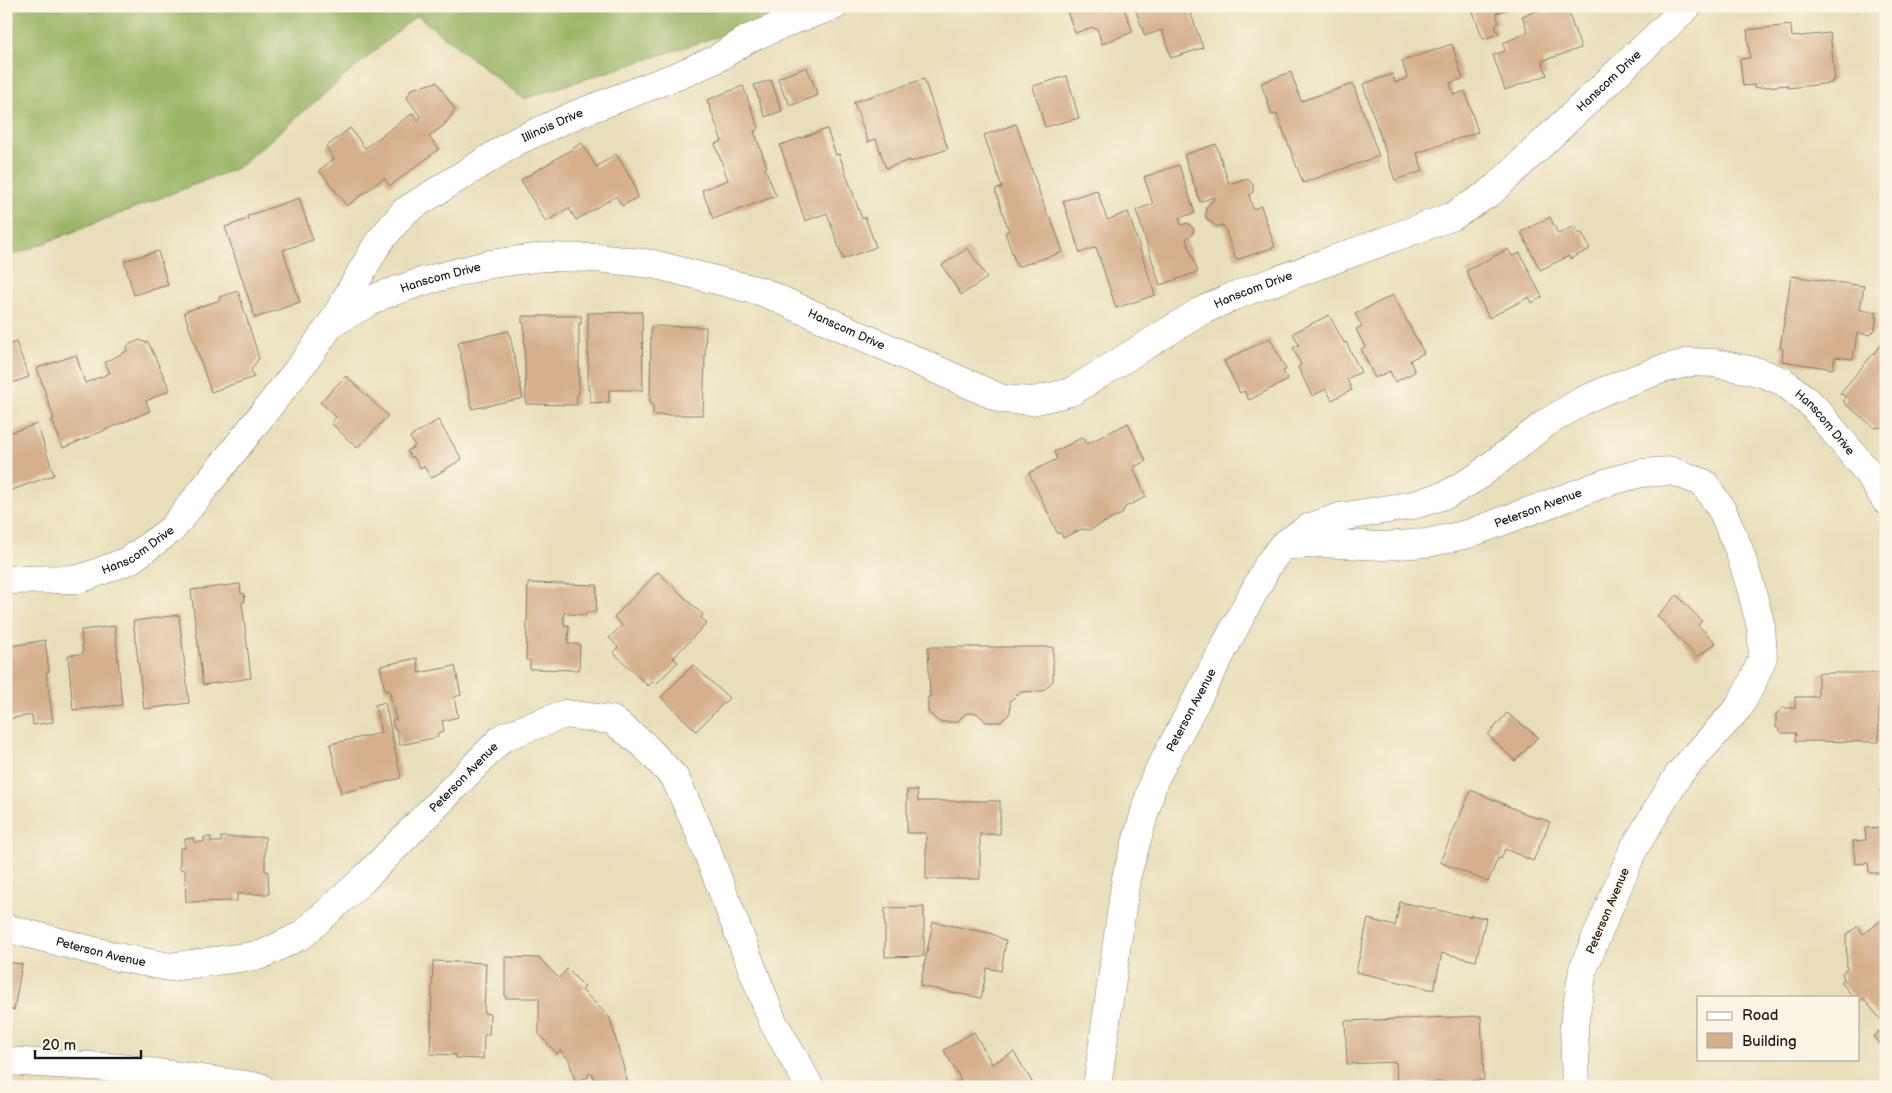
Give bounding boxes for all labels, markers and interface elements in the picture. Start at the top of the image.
street label: Hanscom Drive [1573,47,1644,115]
street label: Illinois Drive [519,105,585,145]
street label: Hanscom Drive [398,259,482,296]
street label: Hanscom Drive [1211,268,1294,312]
street label: Hanscom Drive [806,306,887,353]
street label: Hanscom Drive [1792,387,1858,458]
street label: Peterson Avenue [1492,485,1584,531]
street label: Hanscom Drive [99,522,177,578]
street label: Peterson Avenue [1163,666,1219,754]
street label: Peterson Avenue [426,739,501,815]
street label: Peterson Avenue [1583,866,1633,956]
street label: Peterson Avenue [54,934,147,970]
legend [1697,996,1860,1060]
text: Road [1742,1006,1778,1025]
scale bar [35,1028,141,1060]
text: Building [1742,1032,1797,1051]
text: 20 m [42,1036,76,1055]

